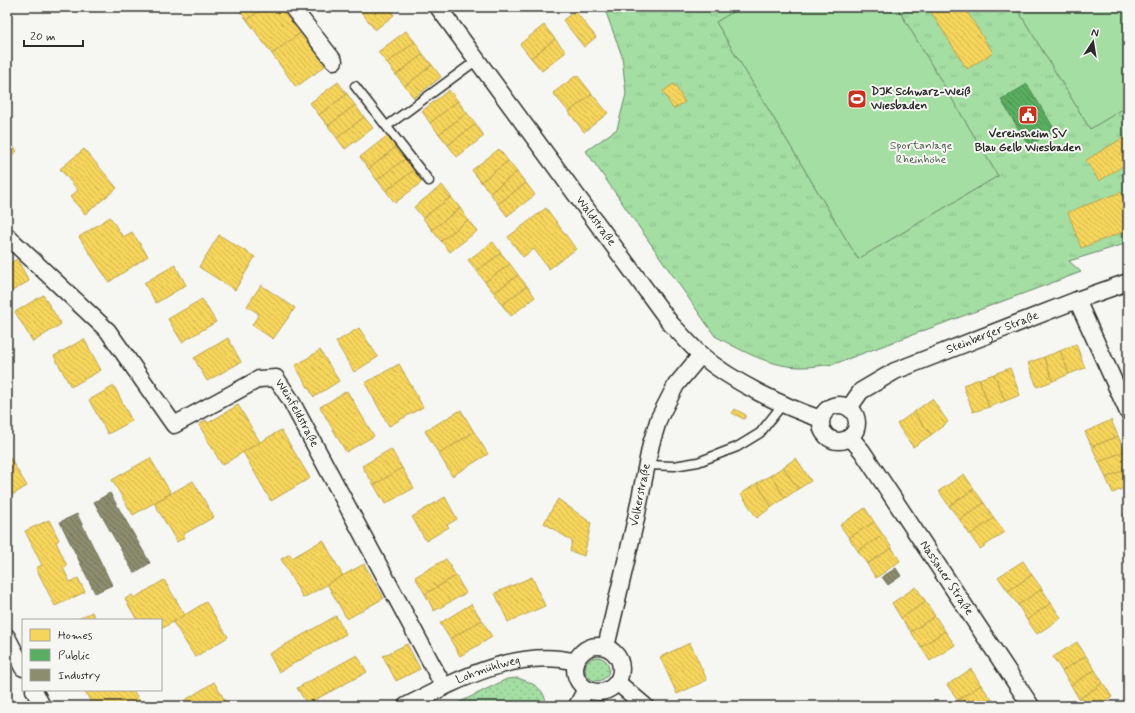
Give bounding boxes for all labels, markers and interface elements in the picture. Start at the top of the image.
scale bar [24,22,83,48]
north arrow [1073,22,1113,62]
text: N [1090,26,1100,41]
text: 20 m [30,29,56,45]
place label: DJK Schwarz-Weiß Wiesbaden [870,84,971,114]
sports icon: DJK Schwarz-Weiß Wiesbaden [846,88,868,110]
public building icon: Vereinsheim SV Blau Gelb Wiesbaden [1017,104,1039,126]
place label: Vereinsheim SV Blau Gelb Wiesbaden [975,126,1081,156]
park label: Sportanlage Rheinhöhe [890,138,952,168]
street label: Waldstraße [572,193,619,250]
street label: Steinberger Straße [944,308,1041,358]
street label: Weinfeldstraße [271,376,322,450]
street label: Volkerstraße [627,462,655,528]
street label: Nassauer Straße [916,538,977,619]
legend [22,619,162,691]
text: Homes [58,628,93,644]
text: Public [58,648,90,664]
street label: Lohmühlweg [454,653,522,688]
text: Industry [58,668,100,684]

